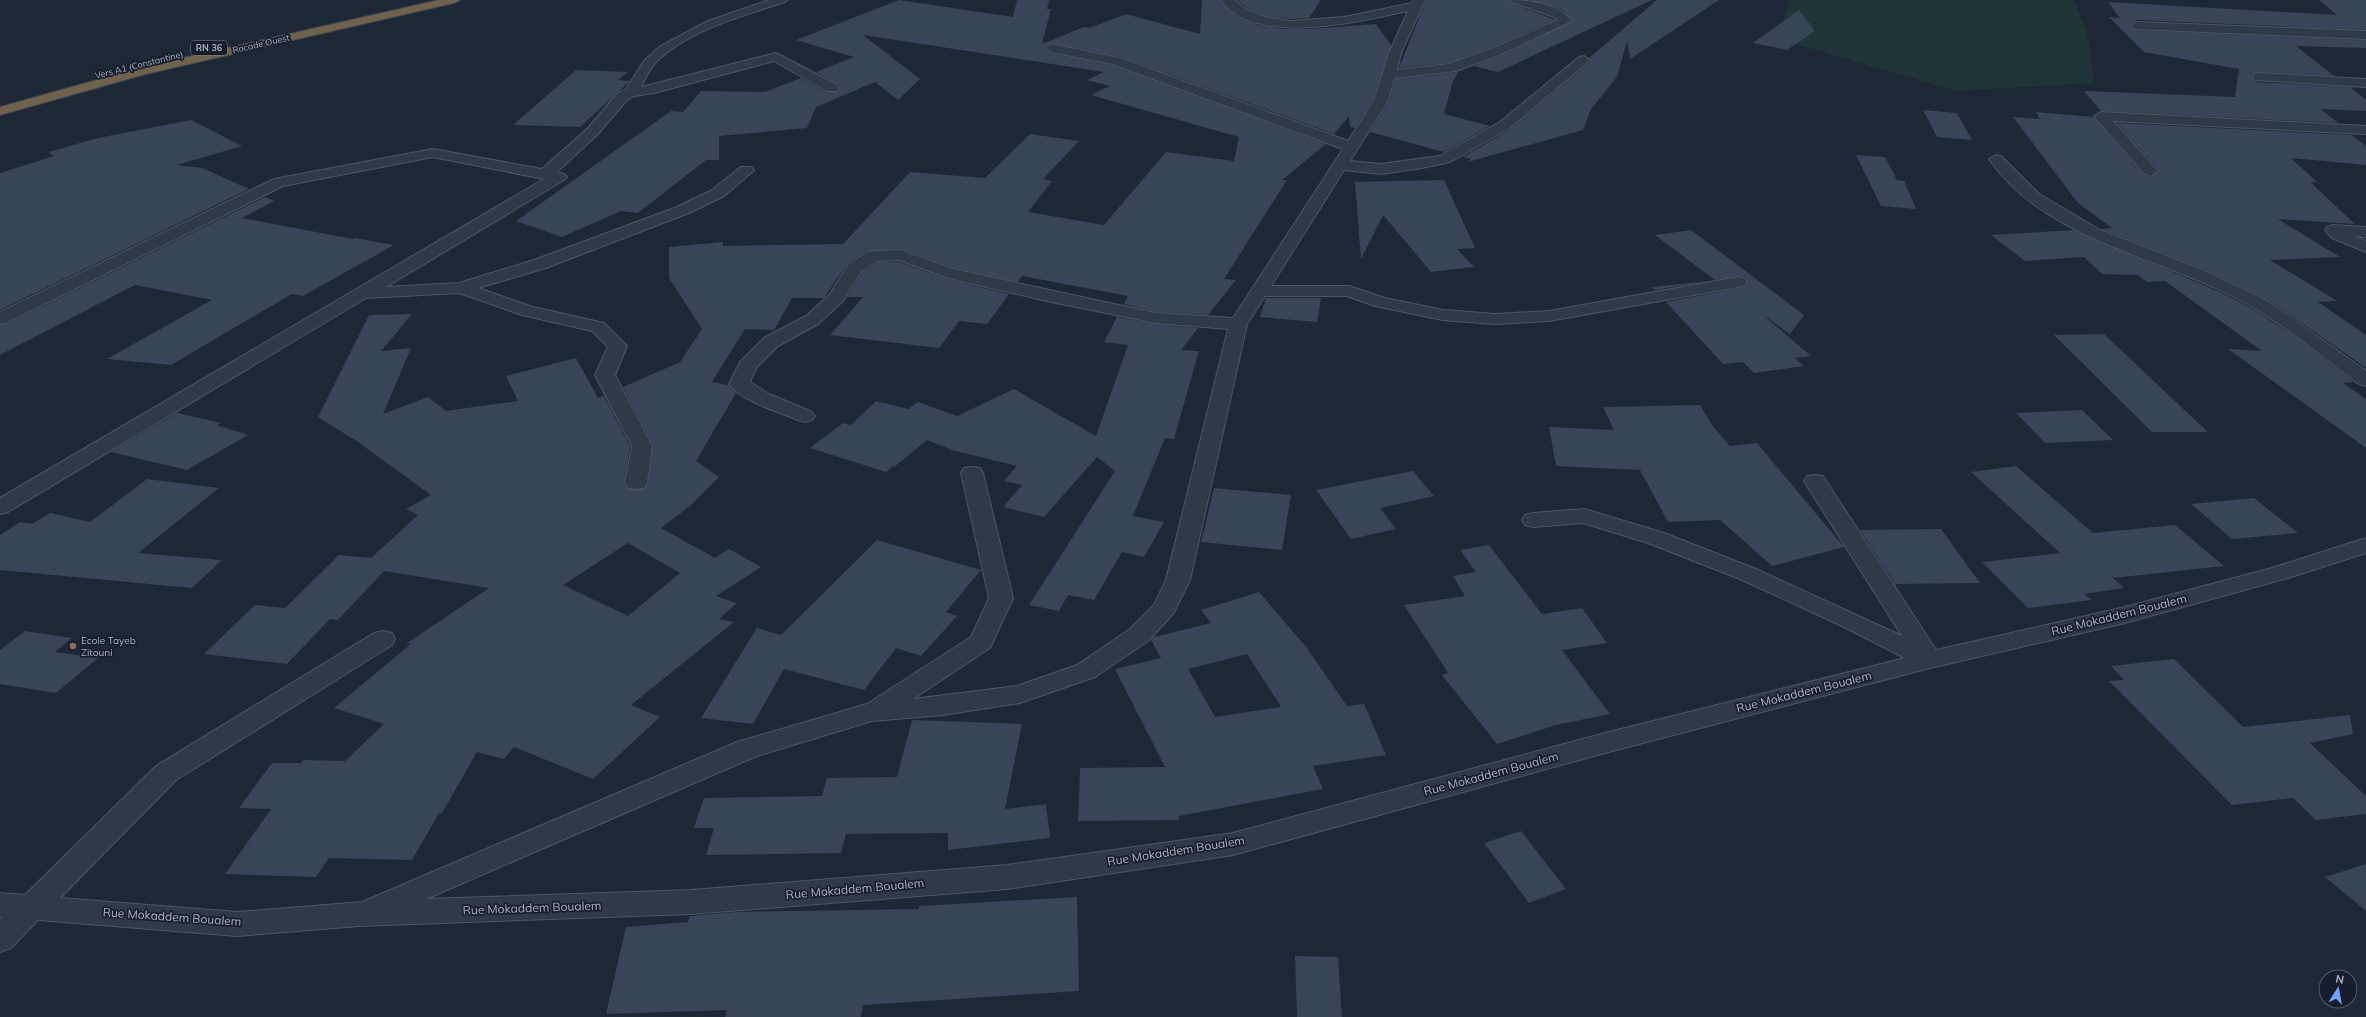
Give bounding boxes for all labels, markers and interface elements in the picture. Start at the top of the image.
street label: Rocade Ouest [231,32,291,55]
road number: RN 36 [191,41,227,55]
street label: Vers A1 (Constantine) [94,48,184,81]
street label: Rue Mokaddem Boualem [2050,590,2188,639]
place label: Ecole Tayeb Zitouni [81,634,136,659]
marker: Ecole Tayeb Zitouni [68,641,78,651]
street label: Rue Mokaddem Boualem [1735,667,1873,716]
street label: Rue Mokaddem Boualem [1422,748,1560,799]
street label: Rue Mokaddem Boualem [1106,832,1246,869]
street label: Rue Mokaddem Boualem [785,875,925,902]
street label: Rue Mokaddem Boualem [462,898,602,917]
street label: Rue Mokaddem Boualem [102,904,242,929]
north arrow [2318,969,2358,1009]
text: N [2334,972,2345,987]

